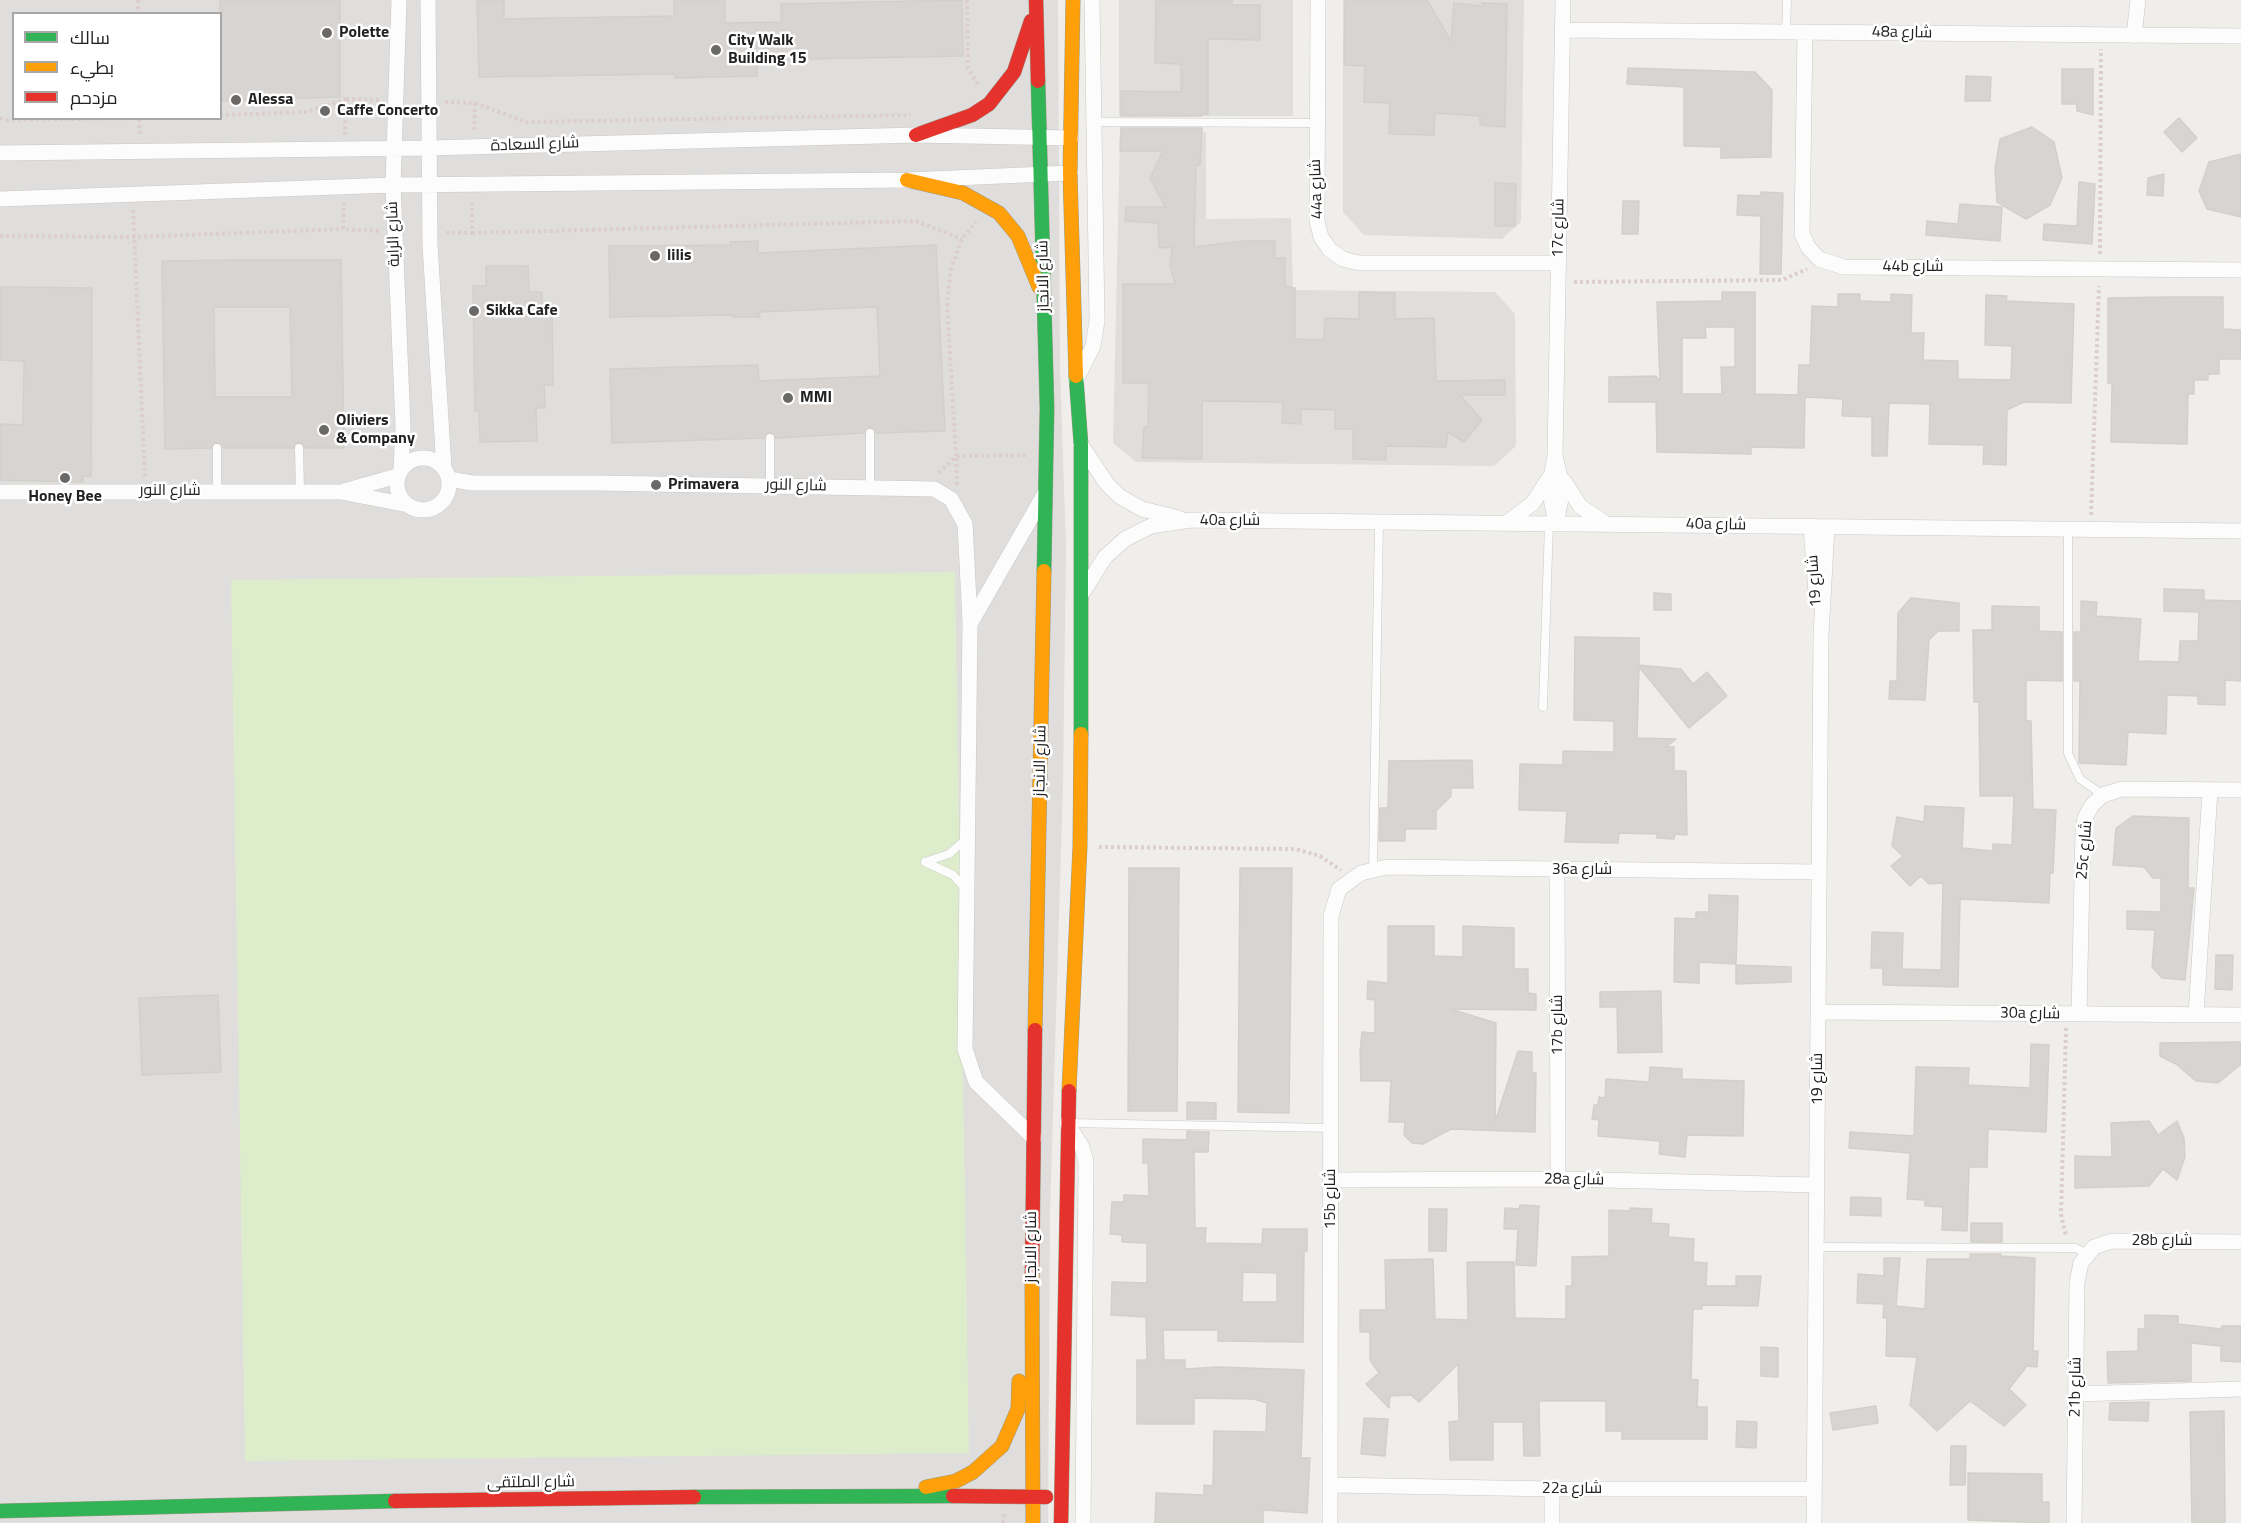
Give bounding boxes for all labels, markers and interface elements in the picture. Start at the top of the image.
legend [12,12,222,120]
place label: Polette [339,23,389,43]
street label: 48a شارع [1872,23,1932,43]
text: سالك [70,24,110,51]
marker: Polette [320,26,334,40]
place label: City Walk Building 15 [728,31,807,69]
marker: City Walk Building 15 [709,43,723,57]
text: بطيء [70,54,114,81]
text: مزدحم [70,84,118,111]
place label: Alessa [248,90,293,110]
marker: Alessa [229,93,243,107]
place label: Caffe Concerto [337,101,438,121]
marker: Caffe Concerto [318,104,332,118]
street label: شارع السعادة [490,134,580,156]
street label: 44a شارع [1306,158,1328,220]
street label: 17c شارع [1549,198,1569,258]
street label: شارع الراية [383,201,405,267]
street label: شارع الانجاز [1034,240,1054,312]
place label: lilis [667,246,691,266]
marker: lilis [648,249,662,263]
street label: 44b شارع [1883,257,1943,277]
place label: Sikka Cafe [486,301,558,321]
marker: Sikka Cafe [467,304,481,318]
place label: MMI [800,388,832,408]
marker: MMI [781,391,795,405]
place label: Oliviers & Company [336,411,415,449]
marker: Oliviers & Company [317,423,331,437]
marker: Honey Bee [58,471,72,485]
place label: Primavera [668,475,739,495]
street label: شارع النور [765,476,827,496]
marker: Primavera [649,478,663,492]
street label: شارع النور [139,481,201,501]
place label: Honey Bee [28,487,102,507]
street label: 40a شارع [1200,511,1260,531]
street label: 40a شارع [1686,515,1746,535]
street label: شارع 19 [1804,554,1826,608]
street label: شارع الانجاز [1031,725,1051,797]
street label: 25c شارع [2073,820,2097,880]
street label: 36a شارع [1552,860,1612,880]
street label: 17b شارع [1548,995,1568,1055]
street label: 30a شارع [2000,1004,2060,1024]
street label: شارع 19 [1808,1053,1828,1105]
street label: 15b شارع [1321,1169,1341,1229]
street label: 28a شارع [1544,1170,1604,1190]
street label: شارع الانجاز [1022,1211,1042,1283]
street label: 28b شارع [2132,1231,2192,1251]
street label: 21b شارع [2066,1356,2086,1418]
street label: شارع الملتقى [487,1473,575,1493]
street label: 22a شارع [1542,1479,1602,1499]

